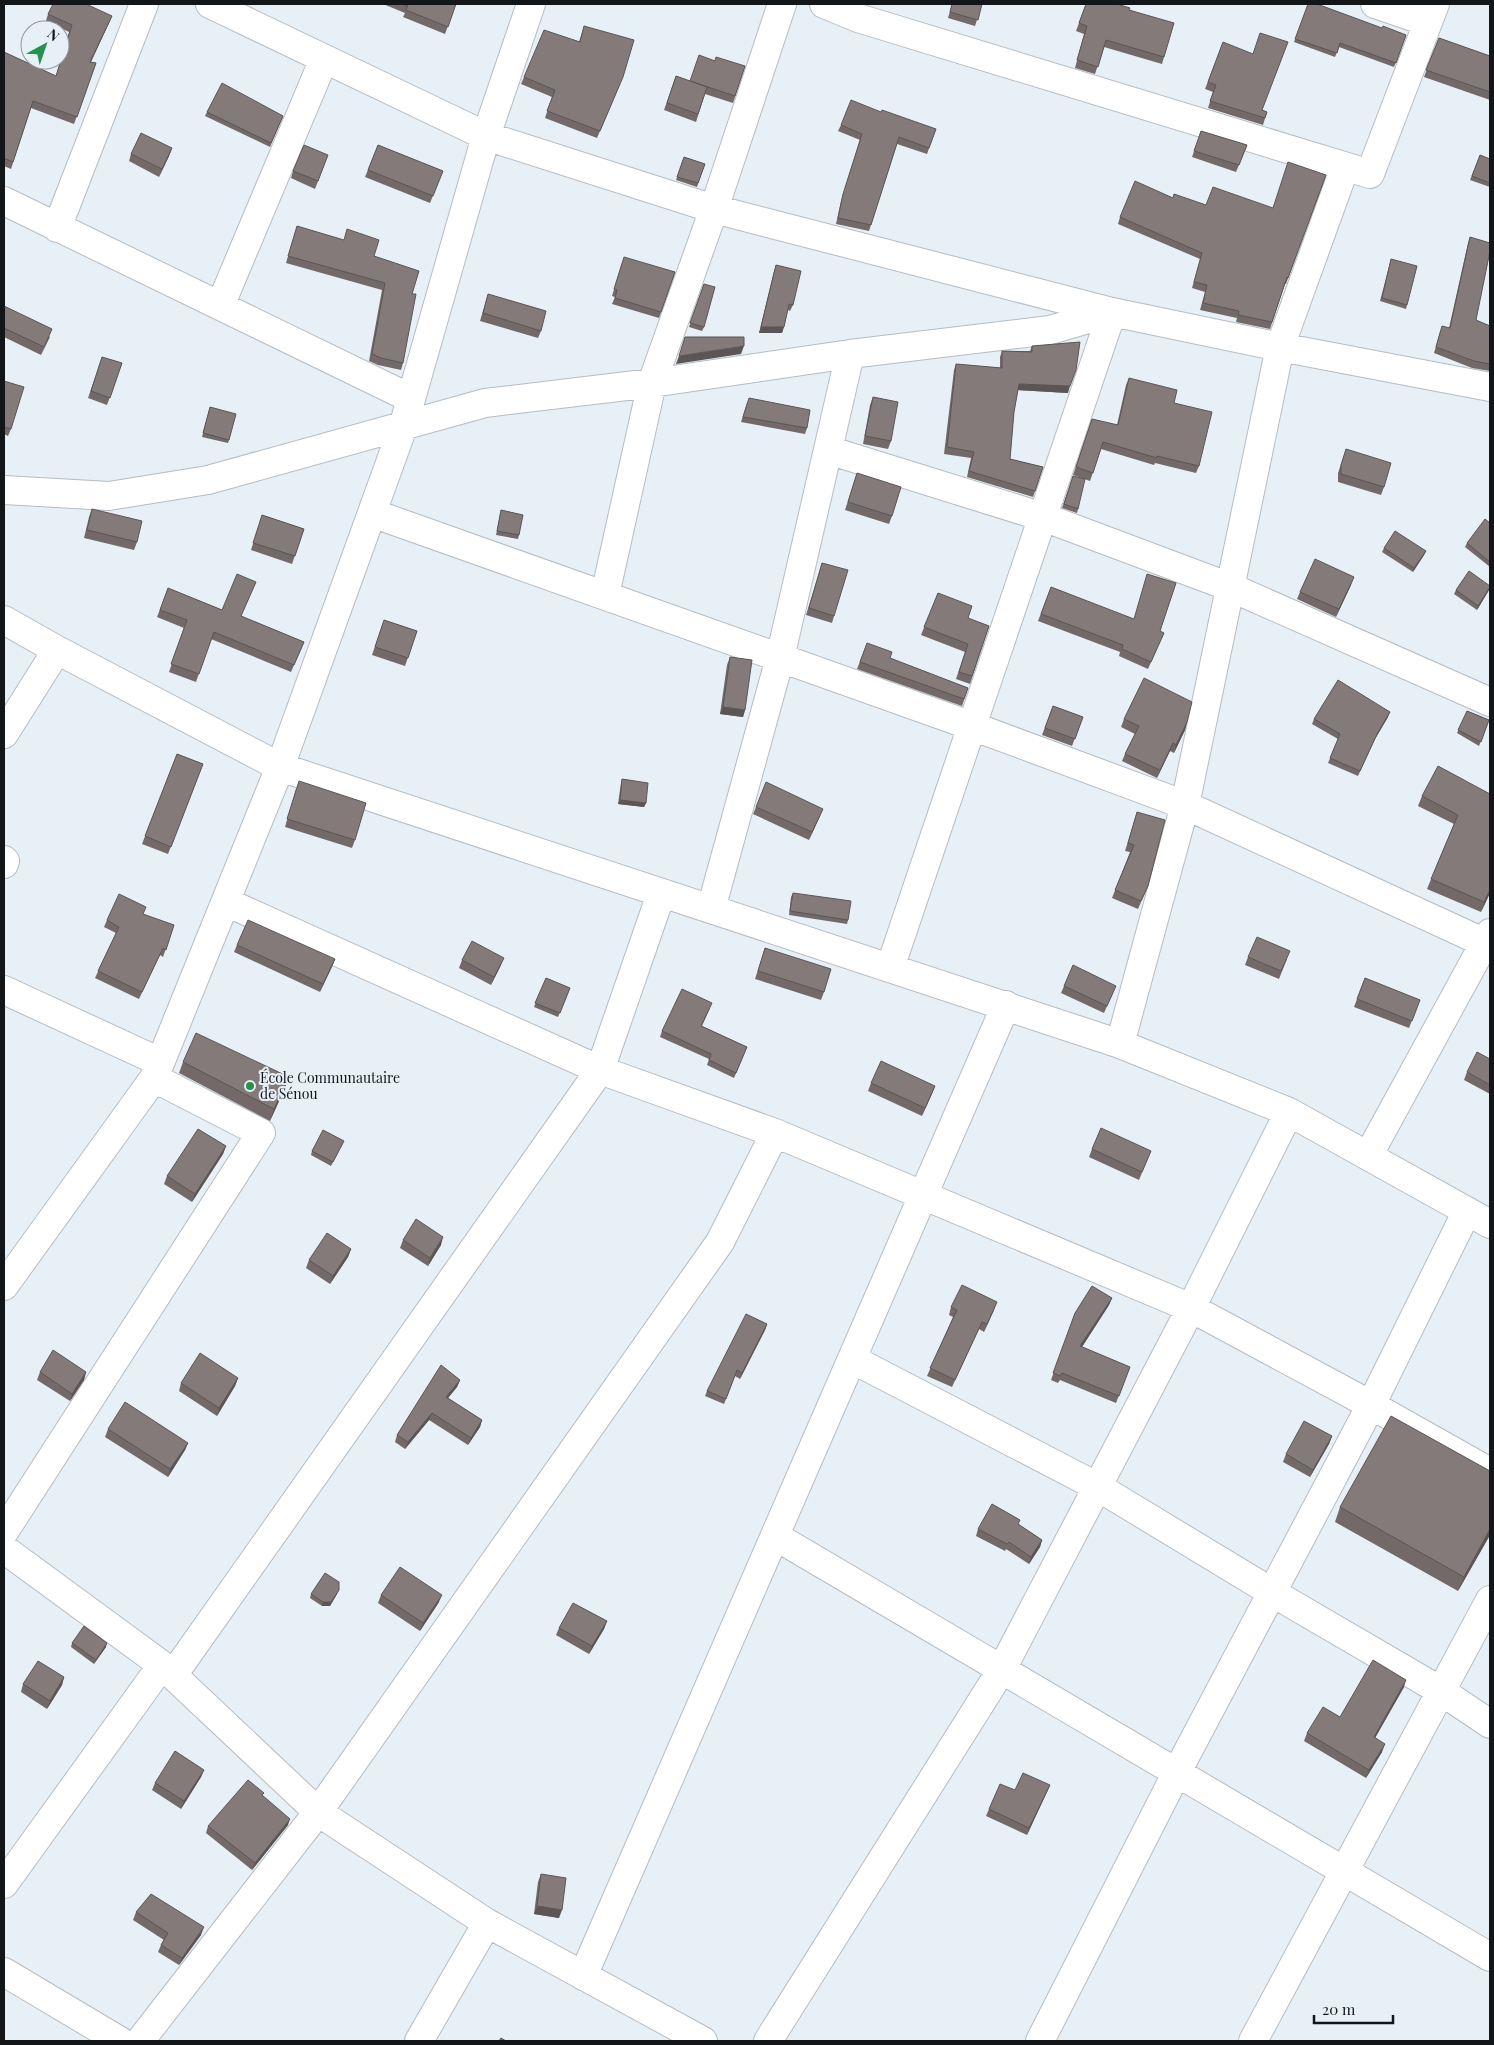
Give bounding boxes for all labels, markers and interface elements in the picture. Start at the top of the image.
north arrow [20,20,70,70]
text: N [44,24,64,45]
place label: École Communautaire de Sénou [260,1068,400,1103]
marker: École Communautaire de Sénou [244,1080,256,1092]
scale bar [1314,1992,1393,2024]
text: 20 m [1322,1999,1356,2019]

